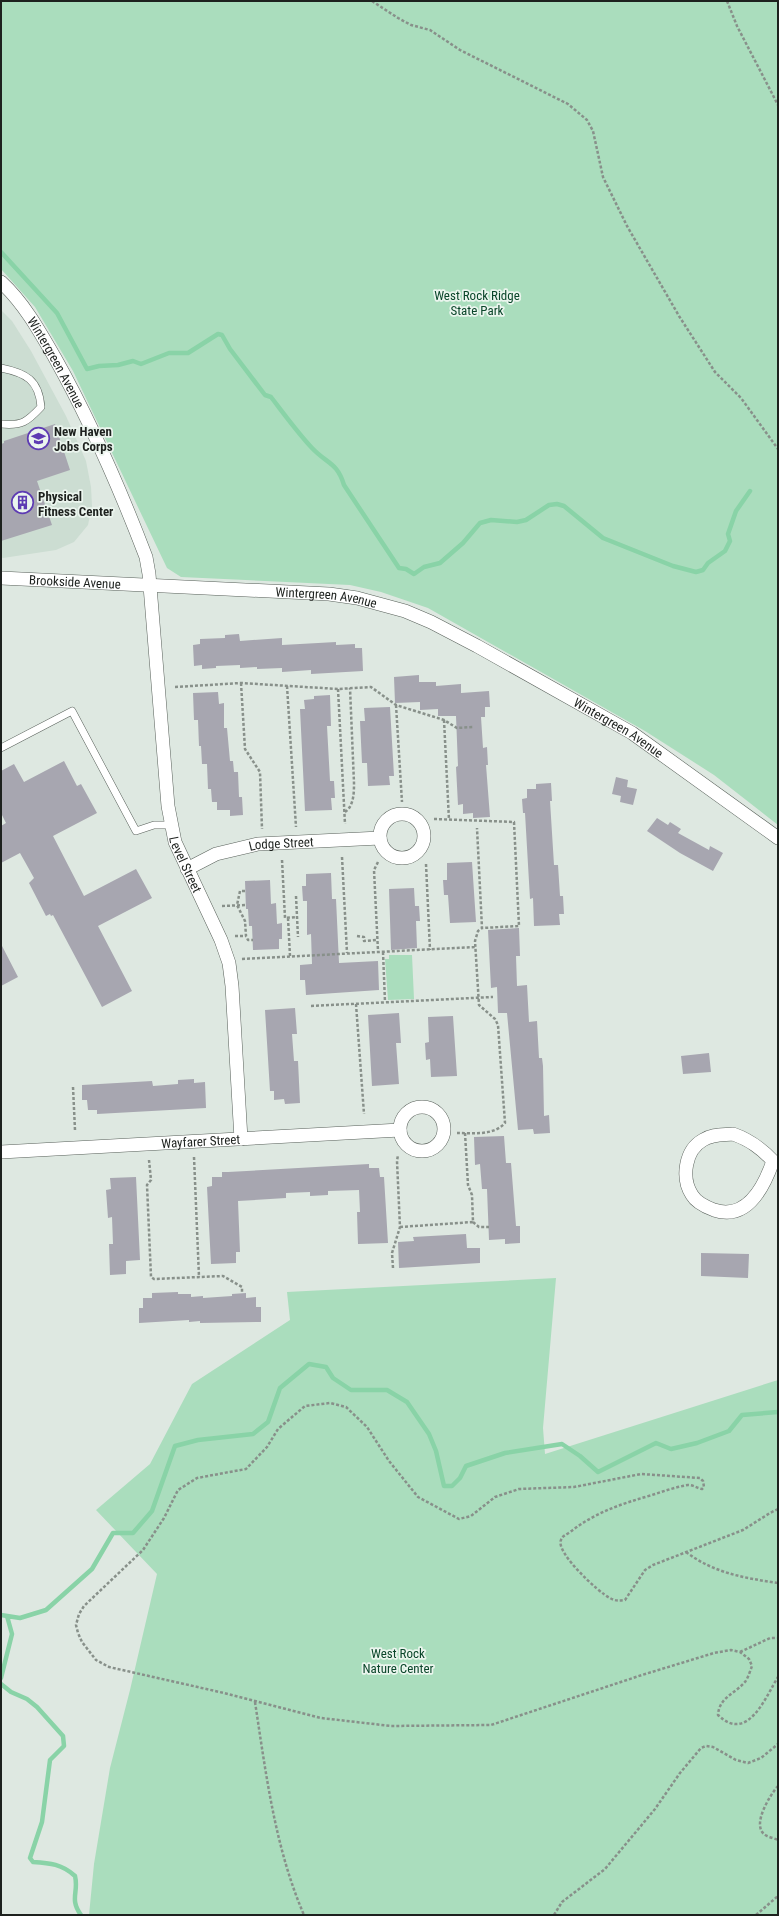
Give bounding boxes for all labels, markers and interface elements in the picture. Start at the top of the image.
park label: West Rock Ridge State Park [434,288,520,318]
street label: Wintergreen Avenue [24,314,87,411]
place label: New Haven Jobs Corps [54,424,113,454]
school or university icon: New Haven Jobs Corps [25,425,51,451]
place label: Physical Fitness Center [38,489,114,519]
building icon: Physical Fitness Center [10,490,36,516]
street label: Brookside Avenue [29,572,121,592]
street label: Wintergreen Avenue [275,584,379,611]
street label: Wintergreen Avenue [571,695,666,761]
street label: Lodge Street [247,834,314,854]
street label: Level Street [166,835,205,895]
street label: Wayfarer Street [161,1132,241,1151]
park label: West Rock Nature Center [363,1646,434,1676]

